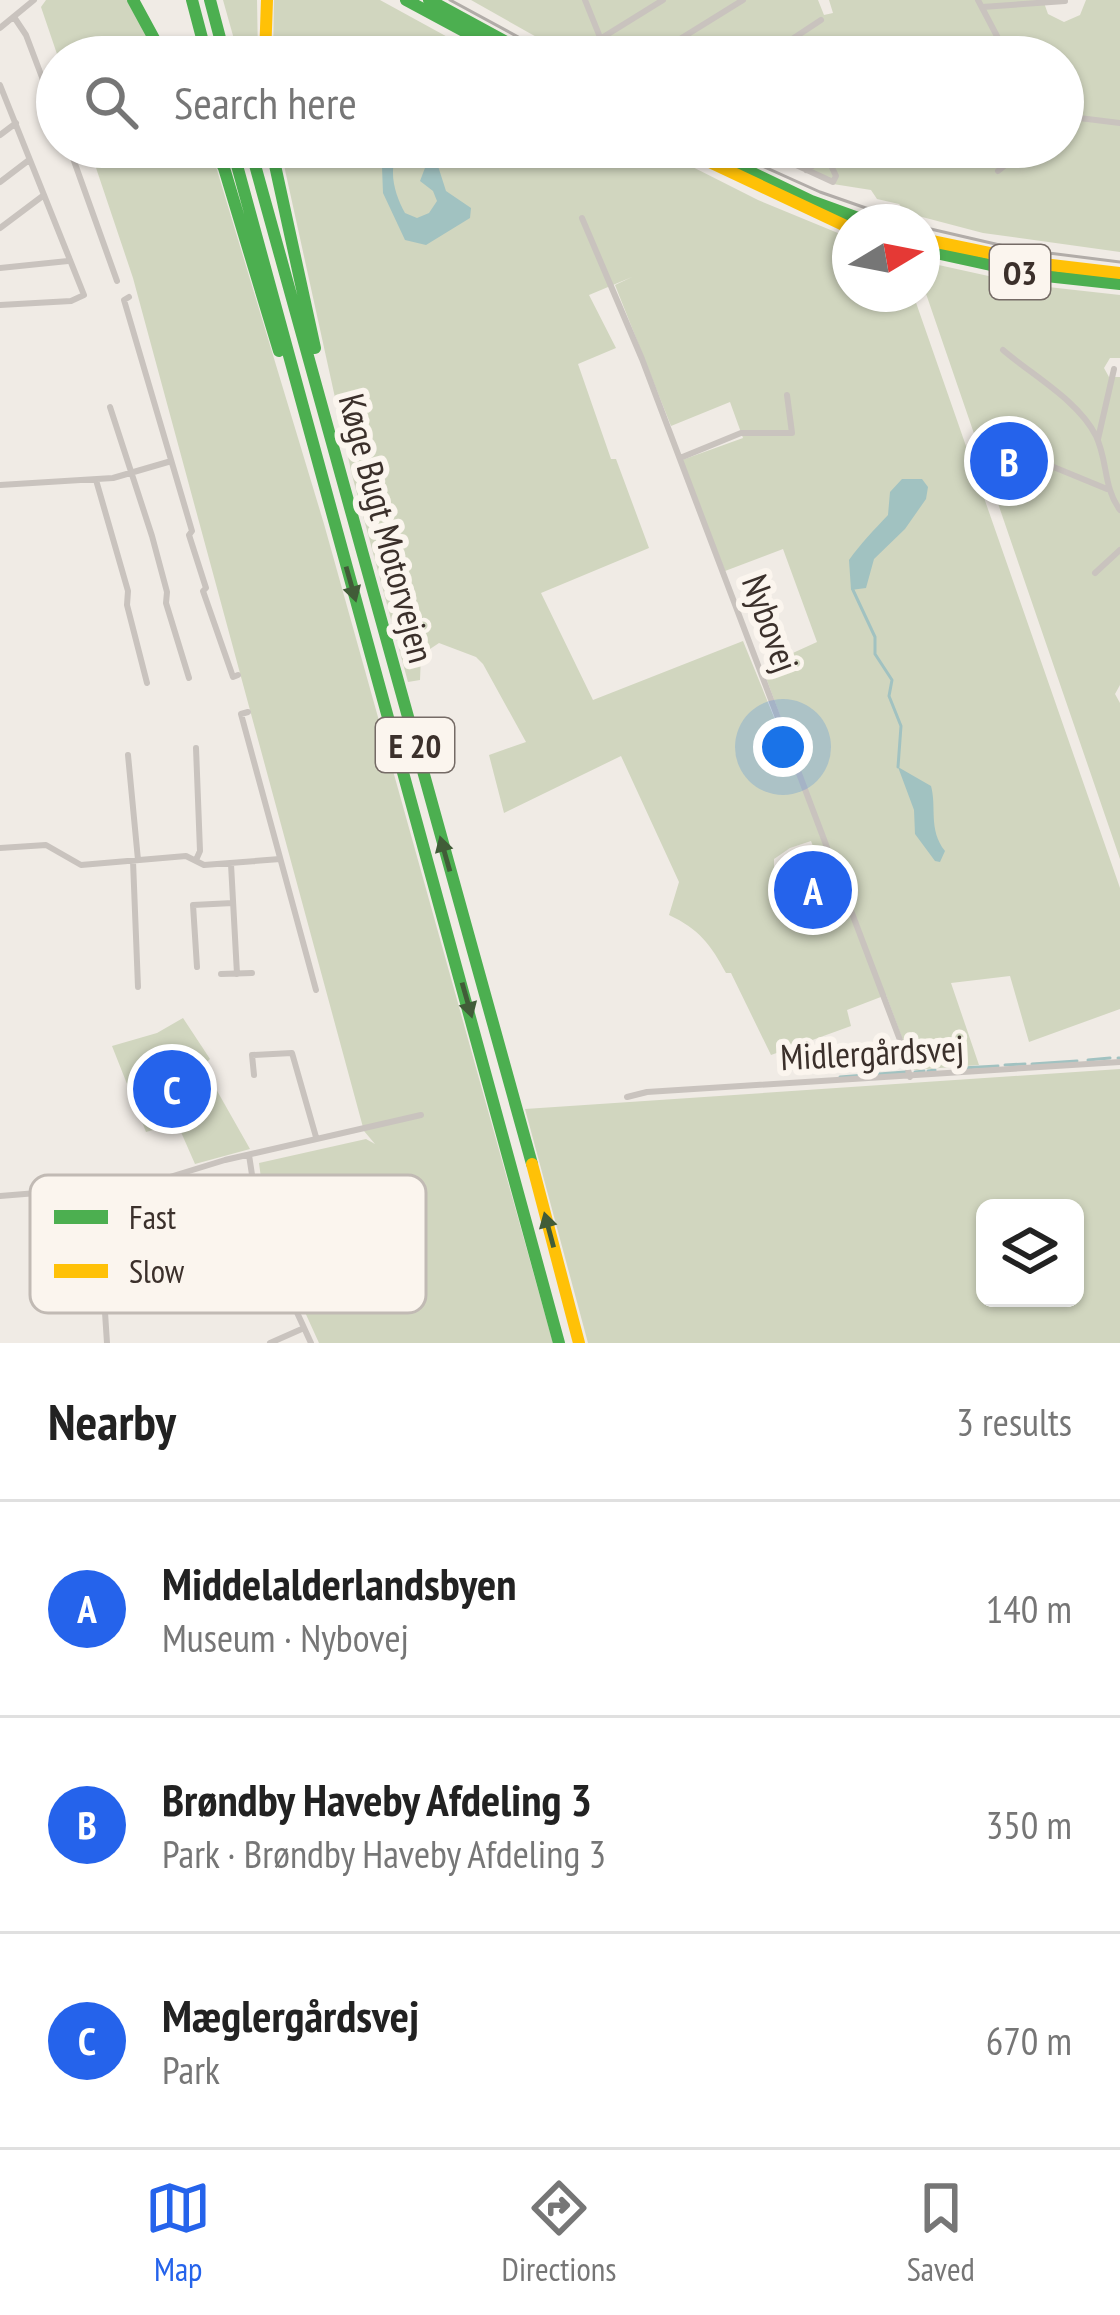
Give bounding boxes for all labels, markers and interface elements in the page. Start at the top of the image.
search box [36,36,1084,168]
icon: search [78,69,144,135]
text: Search here [174,73,357,131]
north arrow [832,204,940,312]
road number: O3 [990,245,1050,299]
street label: Køge Bugt Motorvejen [329,388,445,668]
pin: B [970,416,1048,506]
one-way arrow [342,566,361,603]
street label: Nybovej [732,568,810,678]
your location [753,717,813,777]
road number: E 20 [376,718,454,772]
one-way arrow [435,835,454,872]
pin: A [774,845,852,935]
one-way arrow [459,982,478,1019]
street label: Midlergårdsvej [779,1024,965,1080]
pin: C [133,1044,211,1134]
legend [30,1175,426,1313]
text: Fast [129,1195,176,1238]
map controls [976,1199,1084,1307]
button: layers [976,1199,1084,1307]
one-way arrow [539,1211,558,1248]
text: Slow [129,1249,185,1292]
text: Nearby [48,1388,176,1454]
text: 3 results [956,1396,1072,1447]
text: Middelalderlandsbyen [162,1554,516,1612]
text: A [77,1583,97,1634]
text: 140 m [986,1583,1072,1634]
text: Museum · Nybovej [162,1612,409,1663]
text: Brøndby Haveby Afdeling 3 [162,1770,592,1828]
text: B [77,1799,97,1850]
text: 350 m [986,1799,1072,1850]
text: Park · Brøndby Haveby Afdeling 3 [162,1828,606,1879]
text: Mæglergårdsvej [162,1986,419,2044]
text: C [78,2015,96,2066]
text: 670 m [986,2015,1072,2066]
text: Park [162,2044,220,2095]
tab: Map [145,2175,211,2290]
tab: Directions [502,2175,616,2290]
tab: Saved [907,2175,975,2290]

